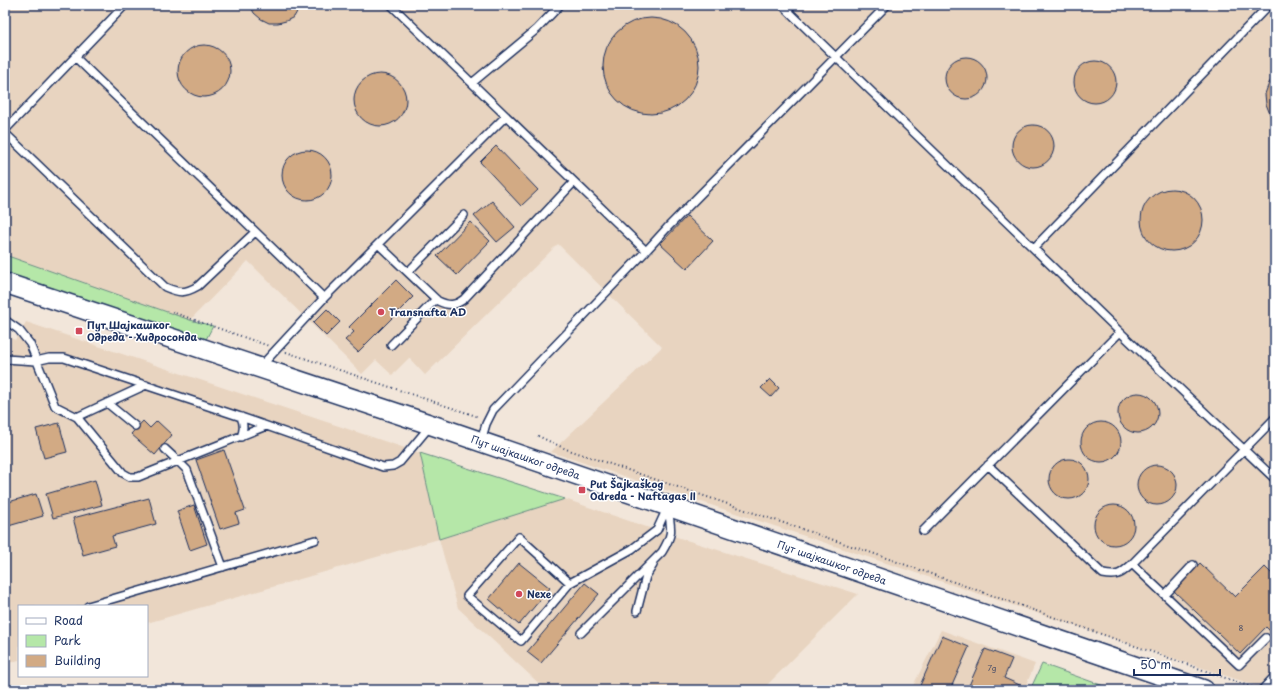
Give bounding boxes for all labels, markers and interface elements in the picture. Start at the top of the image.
place label: Transnafta AD [389,304,467,319]
marker: Transnafta AD [376,307,386,317]
place label: Пут Шајкашког Одреда - Хидросонда [87,317,197,344]
marker: Пут Шајкашког Одреда - Хидросонда [74,326,84,336]
street label: Пут шајкашког одреда [469,431,583,483]
place label: Put Šajkaškog Odreda - Naftagas II [590,476,696,503]
marker: Put Šajkaškog Odreda - Naftagas II [577,485,587,495]
street label: Пут шајкашког одреда [776,536,890,588]
place label: Nexe [527,586,552,601]
marker: Nexe [514,589,524,599]
legend [18,605,148,677]
text: Road [54,611,83,629]
house number: 8 [1239,622,1244,634]
text: Park [54,631,81,649]
text: Building [54,651,101,669]
scale bar [1134,651,1220,677]
text: 50 m [1140,655,1171,673]
house number: 7g [988,662,997,674]

